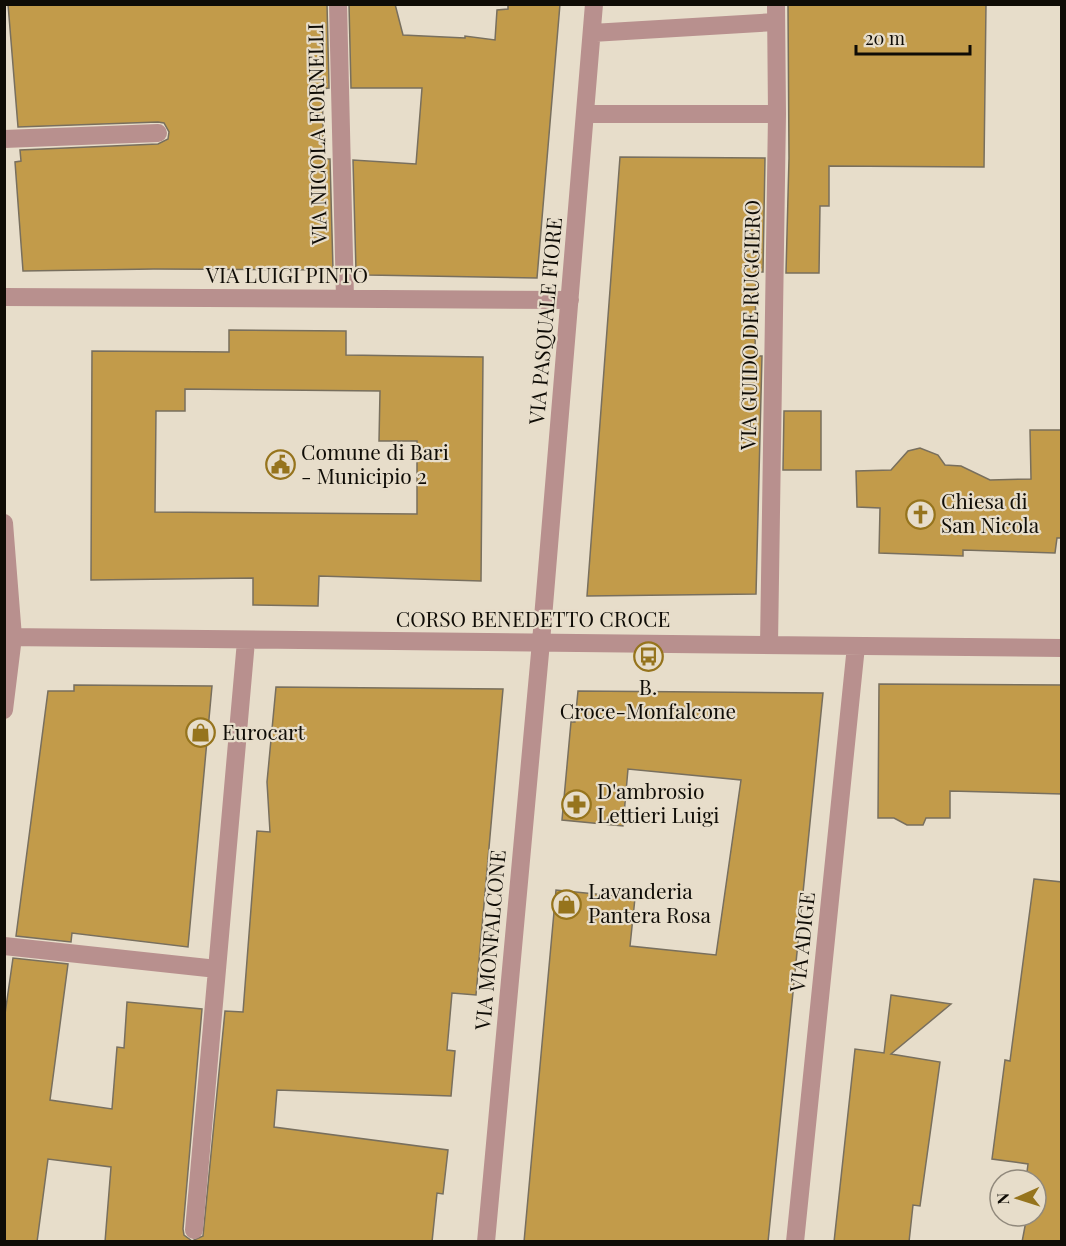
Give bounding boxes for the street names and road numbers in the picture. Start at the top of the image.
street label: VIA NICOLA FORNELLI [300,23,332,246]
street label: VIA GUIDO DE RUGGIERO [733,200,765,451]
street label: VIA PASQUALE FIORE [521,216,567,427]
street label: VIA LUIGI PINTO [205,260,368,288]
street label: CORSO BENEDETTO CROCE [396,604,670,632]
street label: VIA MONFALCONE [467,849,511,1032]
street label: VIA ADIGE [782,890,820,994]

